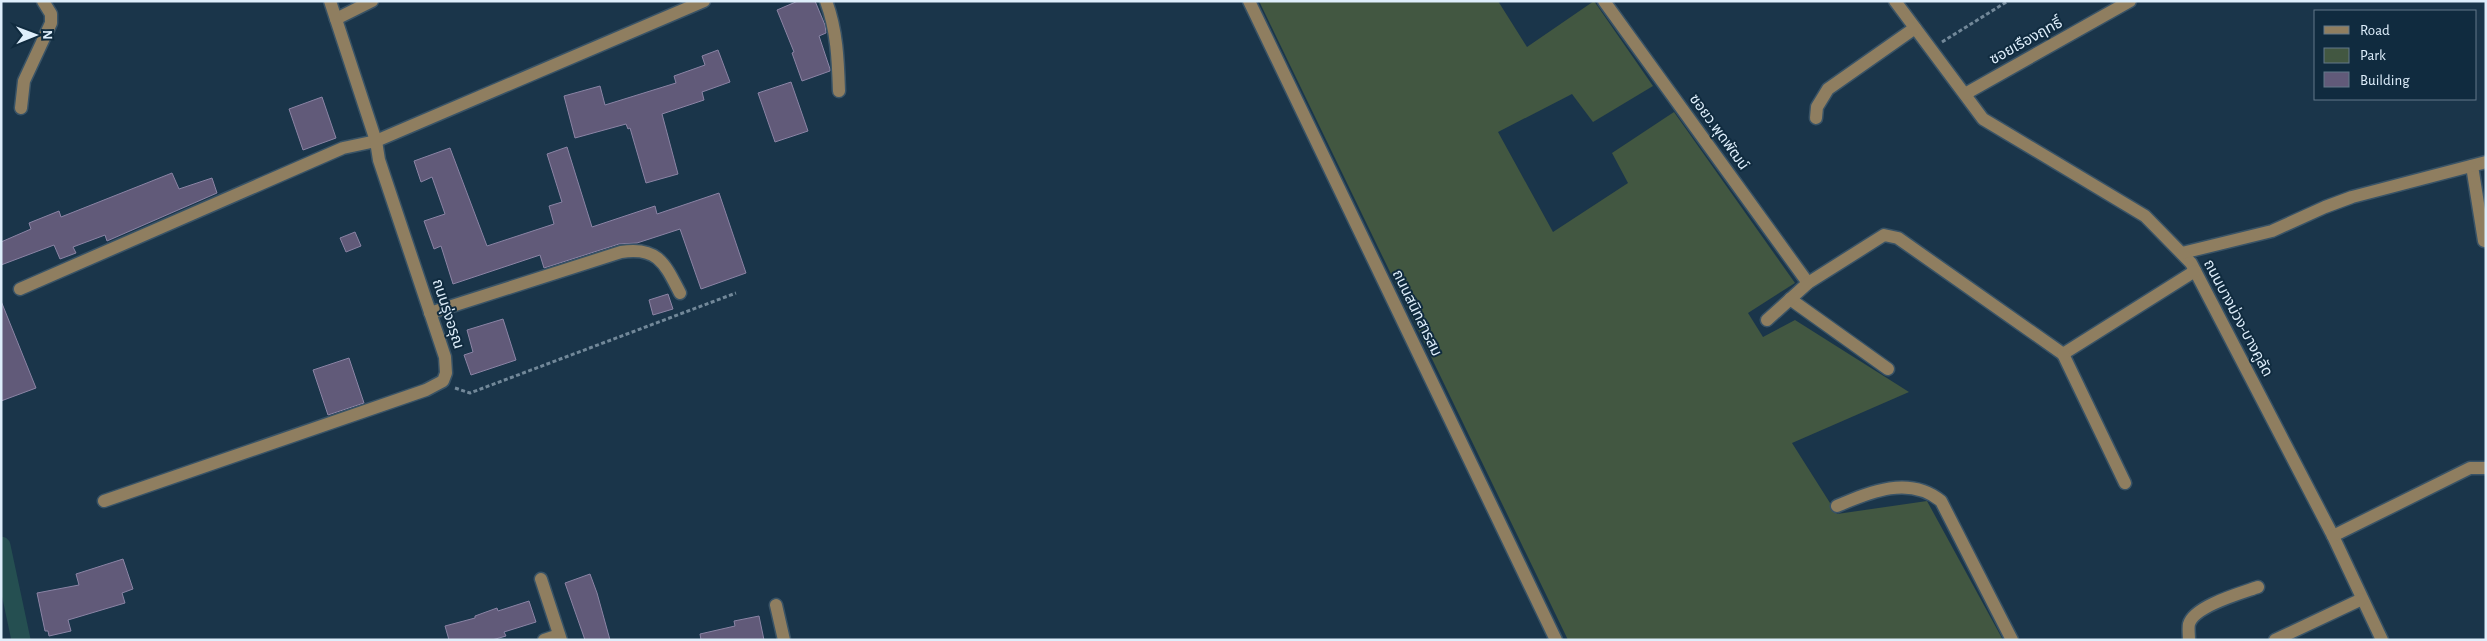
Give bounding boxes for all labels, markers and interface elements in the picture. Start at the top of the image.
north arrow [10,10,60,60]
legend [2314,10,2477,100]
street label: ซอยเรืองฤทธิ์ [1986,13,2065,67]
text: Road [2360,23,2390,38]
text: N [40,30,54,40]
text: Park [2360,48,2386,63]
text: Building [2360,73,2410,88]
street label: ซอยว.พุดพัฒน์ [1686,91,1752,173]
street label: ถนนบางม่วง-บางคูลัด [2200,256,2277,379]
street label: ถนนสนิทสารสม [1390,267,1444,359]
street label: ถนนรุ่งอรุณ [429,277,468,351]

